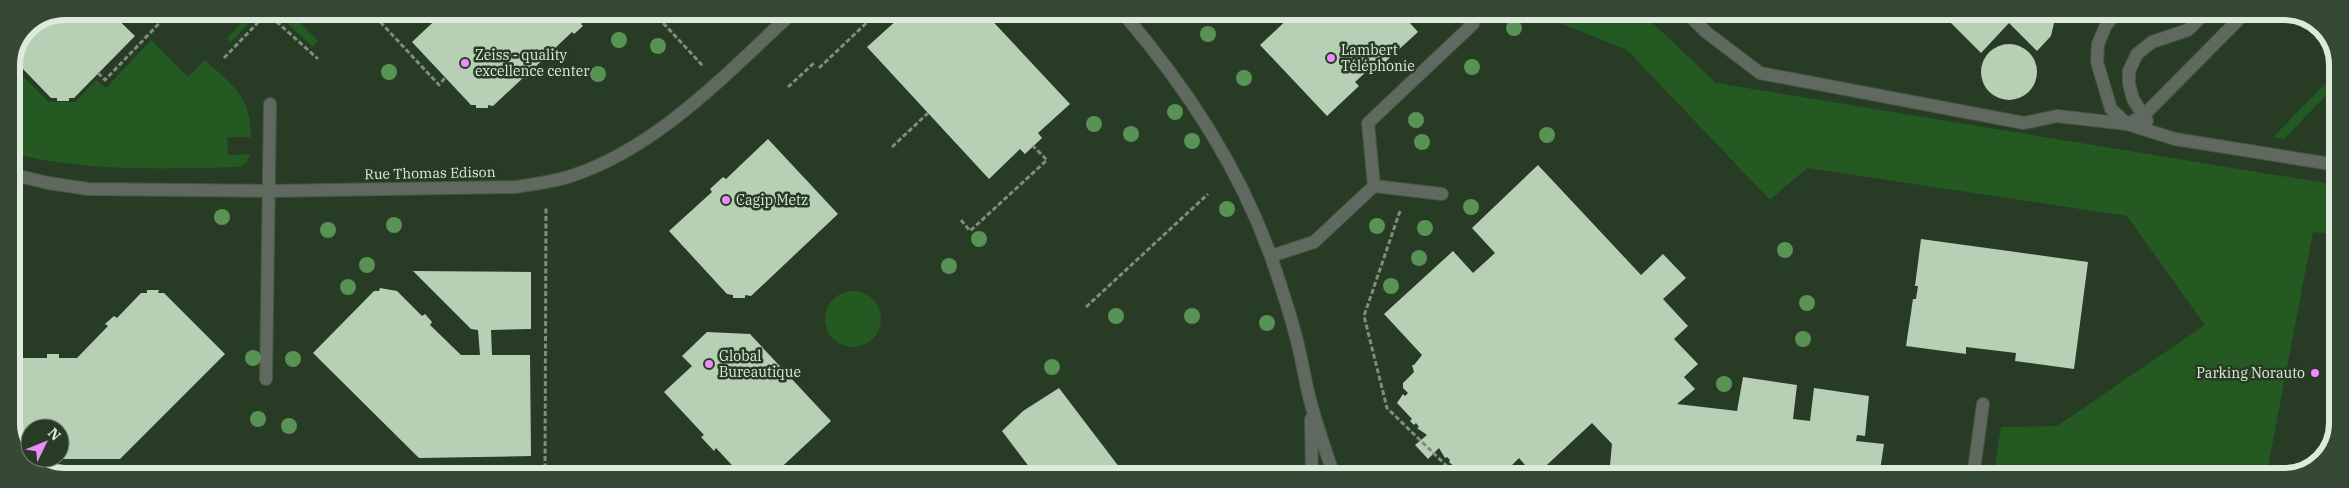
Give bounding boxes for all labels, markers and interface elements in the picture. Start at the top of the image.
place label: Lambert Téléphonie [1341,41,1415,75]
place label: Zeiss - quality excellence center [475,46,590,80]
marker: Lambert Téléphonie [1325,52,1337,64]
marker: Zeiss - quality excellence center [459,57,471,69]
street label: Rue Thomas Edison [364,163,496,183]
place label: Cagip Metz [736,191,808,209]
marker: Cagip Metz [720,194,732,206]
place label: Global Bureautique [719,347,801,381]
marker: Global Bureautique [703,358,715,370]
place label: Parking Norauto [2196,364,2305,382]
marker: Parking Norauto [2309,367,2321,379]
north arrow [20,418,70,468]
text: N [44,424,65,444]

